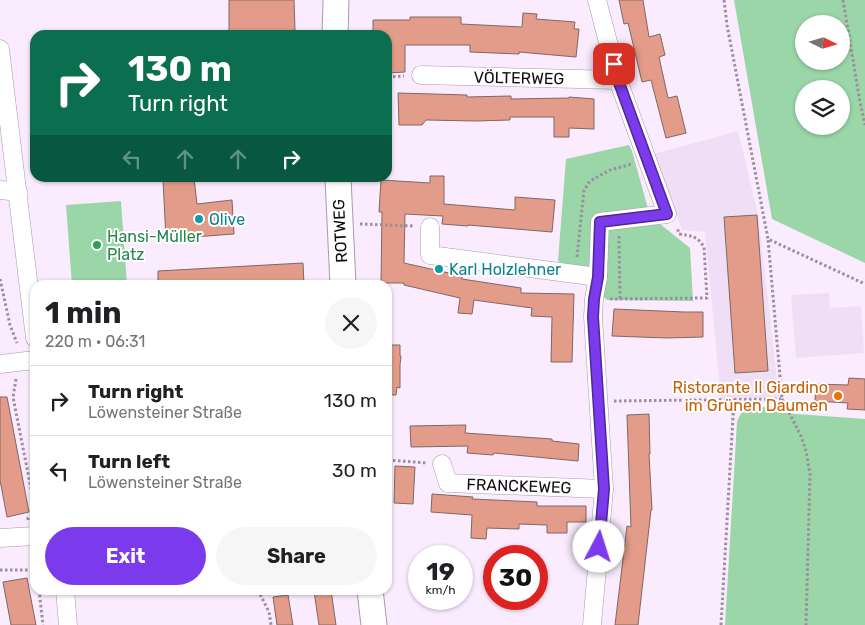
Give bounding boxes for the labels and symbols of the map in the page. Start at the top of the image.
north arrow [795,15,850,70]
pin [593,43,635,85]
street label: VÖLTERWEG [473,68,565,88]
street label: ROTWEG [329,199,351,263]
place label: Olive [209,210,245,229]
marker: Olive [193,213,205,225]
place label: Hansi-Müller Platz [107,227,202,264]
marker: Hansi-Müller Platz [91,239,103,251]
place label: Karl Holzlehner [449,260,561,279]
marker: Karl Holzlehner [433,263,445,275]
place label: Ristorante Il Giardino im Grünen Daumen [673,378,828,415]
marker: Ristorante Il Giardino im Grünen Daumen [832,390,844,402]
street label: FRANCKEWEG [466,475,572,497]
position arrow [572,520,624,572]
speed limit sign: 30 [483,545,548,610]

